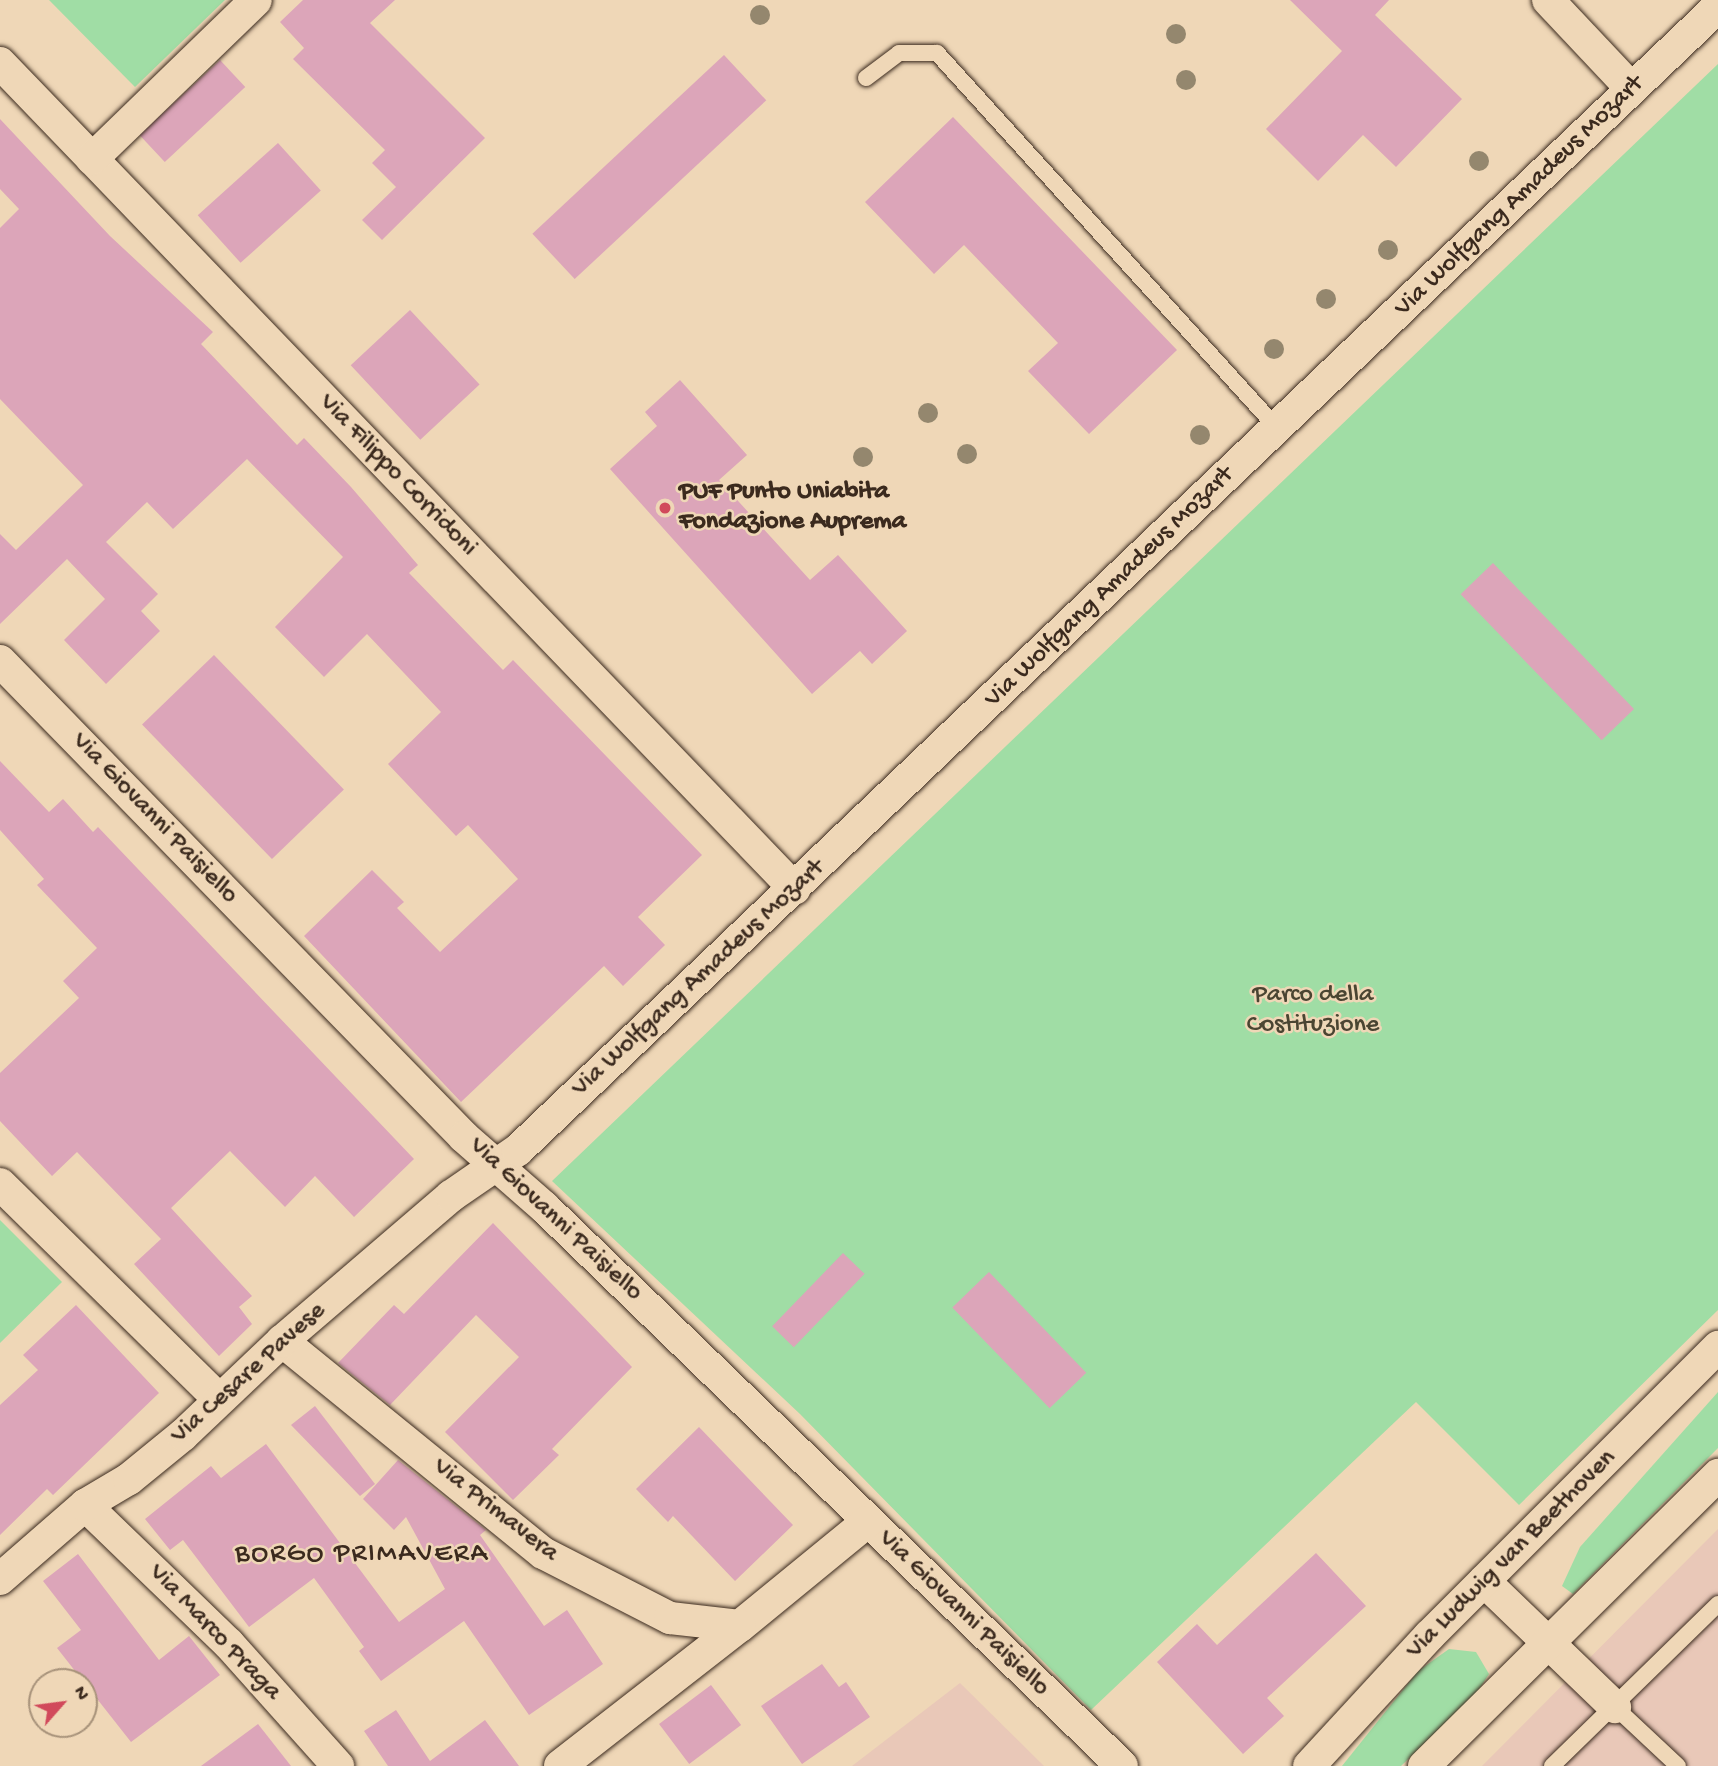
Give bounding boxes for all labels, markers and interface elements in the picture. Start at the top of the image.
street label: Via Wolfgang Amadeus Mozart [1389,70,1651,324]
street label: Via Filippo Corridoni [311,388,483,564]
street label: Via Wolfgang Amadeus Mozart [979,461,1241,715]
place label: PUF Punto Uniabita Fondazione Auprema [679,477,906,538]
marker: PUF Punto Uniabita Fondazione Auprema [657,500,673,516]
street label: Via Giovanni Paisiello [64,727,244,911]
street label: Via Wolfgang Amadeus Mozart [566,854,832,1104]
park label: Parco della Costituzione [1247,980,1379,1042]
street label: Via Giovanni Paisiello [461,1131,649,1309]
street label: Via Cesare Pavese [165,1296,333,1452]
street label: Via Ludwig van Beethoven [1400,1443,1624,1667]
street label: Via Primavera [426,1452,564,1570]
street label: Via Giovanni Paisiello [871,1524,1055,1704]
district label: BORGO PRIMAVERA [237,1538,487,1572]
street label: Via Marco Praga [141,1558,287,1708]
north arrow [28,1668,98,1738]
text: N [67,1683,93,1705]

